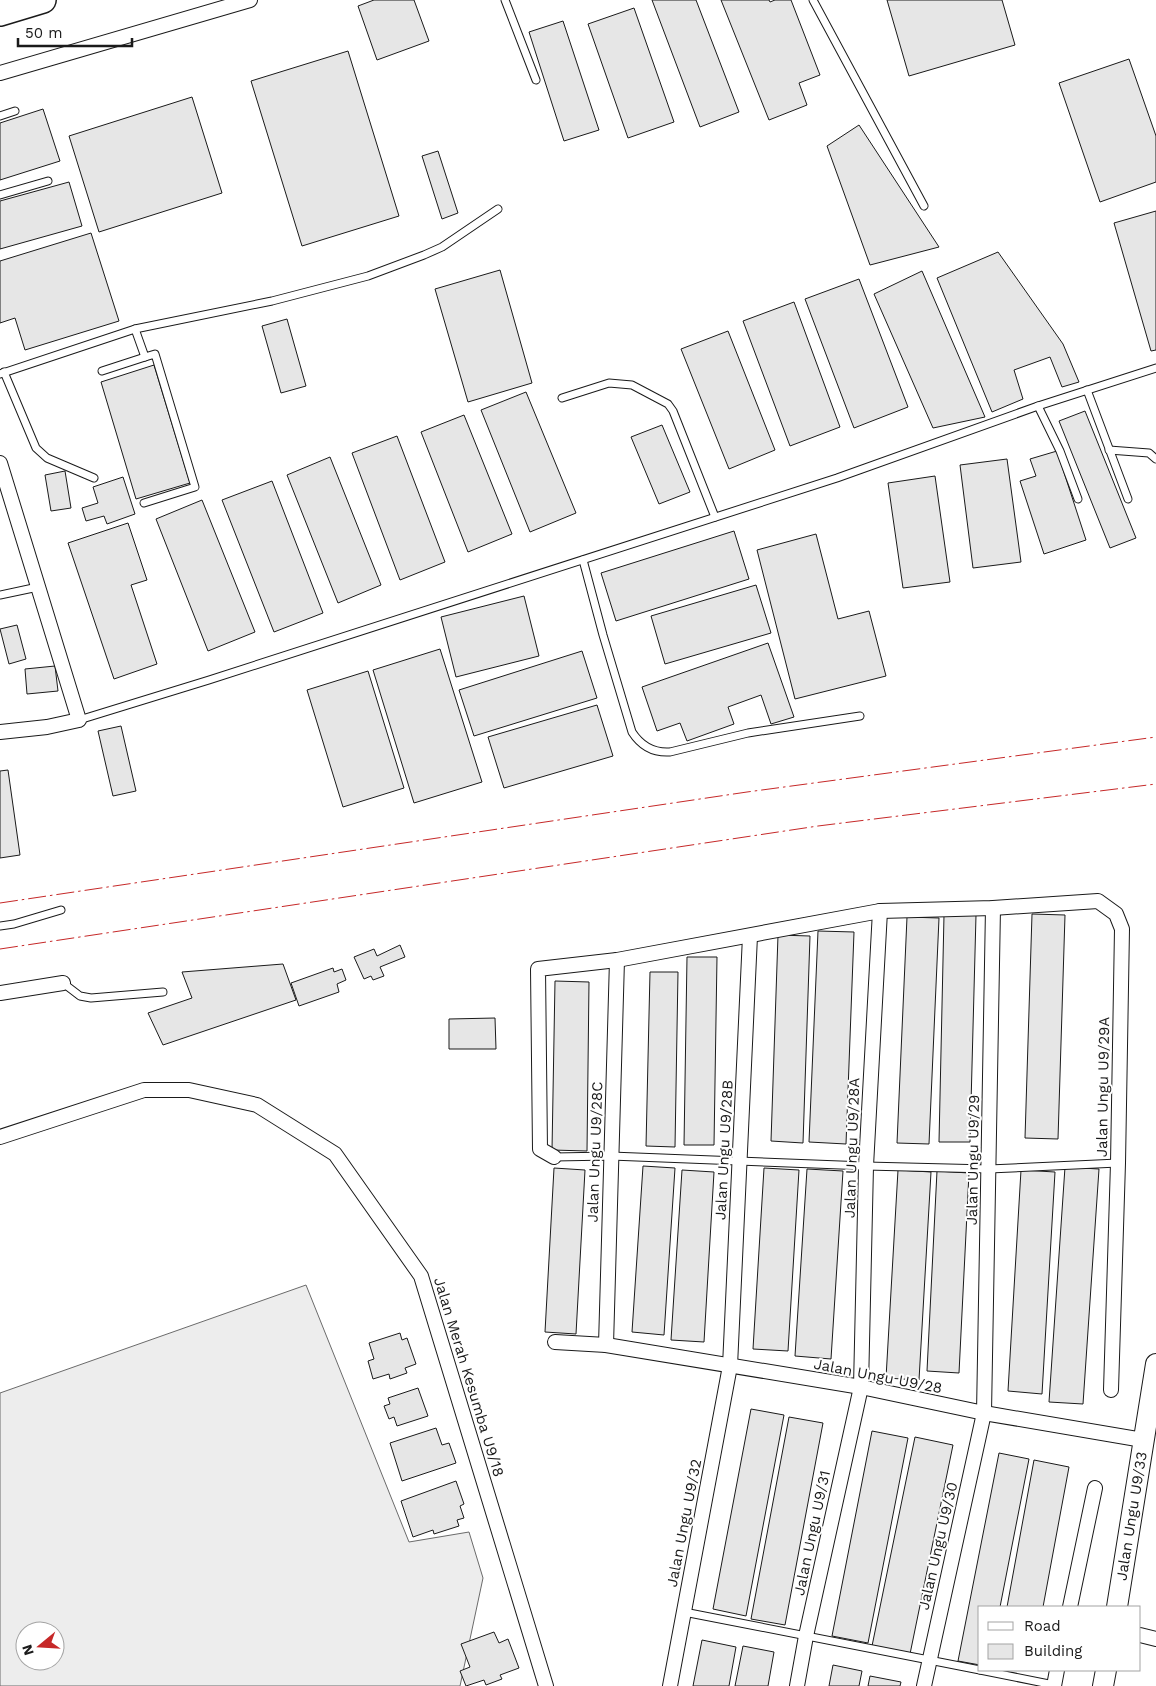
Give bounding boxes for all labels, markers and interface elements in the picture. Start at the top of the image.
scale bar [18,15,131,47]
text: 50 m [25,24,62,42]
street label: Jalan Ungu U9/29A [1093,1017,1113,1157]
street label: Jalan Ungu U9/28A [841,1077,863,1219]
street label: Jalan Ungu U9/28B [711,1079,737,1221]
street label: Jalan Ungu U9/28C [584,1081,606,1223]
street label: Jalan Ungu U9/29 [963,1095,983,1225]
street label: Jalan Merah Kesumba U9/18 [430,1275,508,1479]
street label: Jalan Ungu U9/28 [812,1355,944,1397]
street label: Jalan Ungu U9/33 [1112,1450,1151,1582]
street label: Jalan Ungu U9/32 [663,1457,705,1589]
street label: Jalan Ungu U9/31 [790,1469,834,1597]
street label: Jalan Ungu U9/30 [915,1480,961,1612]
legend [978,1606,1141,1671]
text: Road [1024,1617,1061,1635]
north arrow [15,1621,65,1671]
text: Building [1024,1642,1082,1660]
text: N [18,1643,37,1657]

